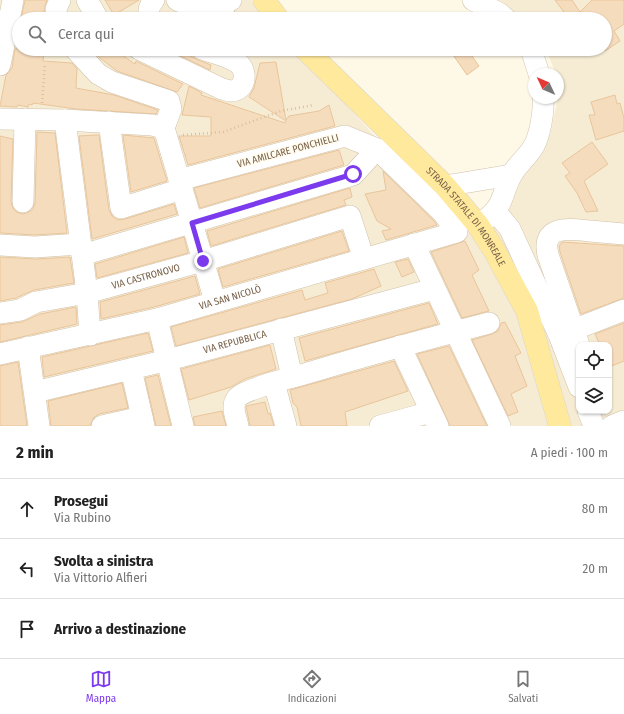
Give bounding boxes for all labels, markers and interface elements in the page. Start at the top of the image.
search box [12,12,612,56]
icon: search [26,23,48,45]
text: Cerca qui [58,25,114,43]
north arrow [528,68,564,104]
street label: VIA AMILCARE PONCHIELLI [236,132,340,170]
route start [344,165,362,183]
street label: STRADA STATALE DI MONREALE [423,165,508,269]
route end [194,252,212,270]
street label: VIA CASTRONOVO [110,262,181,292]
street label: VIA SAN NICOLÒ [198,281,263,312]
street label: VIA REPUBBLICA [202,328,269,356]
map controls [576,342,612,414]
button: locate [576,342,612,378]
button: layers [576,378,612,414]
text: 2 min [16,442,54,463]
text: A piedi · 100 m [531,445,608,460]
text: Prosegui [54,492,108,510]
icon: ahead [16,498,38,520]
text: 80 m [582,501,608,516]
text: Via Rubino [54,510,111,525]
text: Svolta a sinistra [54,552,154,570]
icon: left [16,558,38,580]
text: 20 m [582,561,608,576]
text: Via Vittorio Alfieri [54,570,147,585]
icon: arrive [16,618,38,640]
text: Arrivo a destinazione [54,620,186,638]
tab: Mappa [86,668,116,705]
tab: Indicazioni [288,668,336,705]
tab: Salvati [508,668,538,705]

